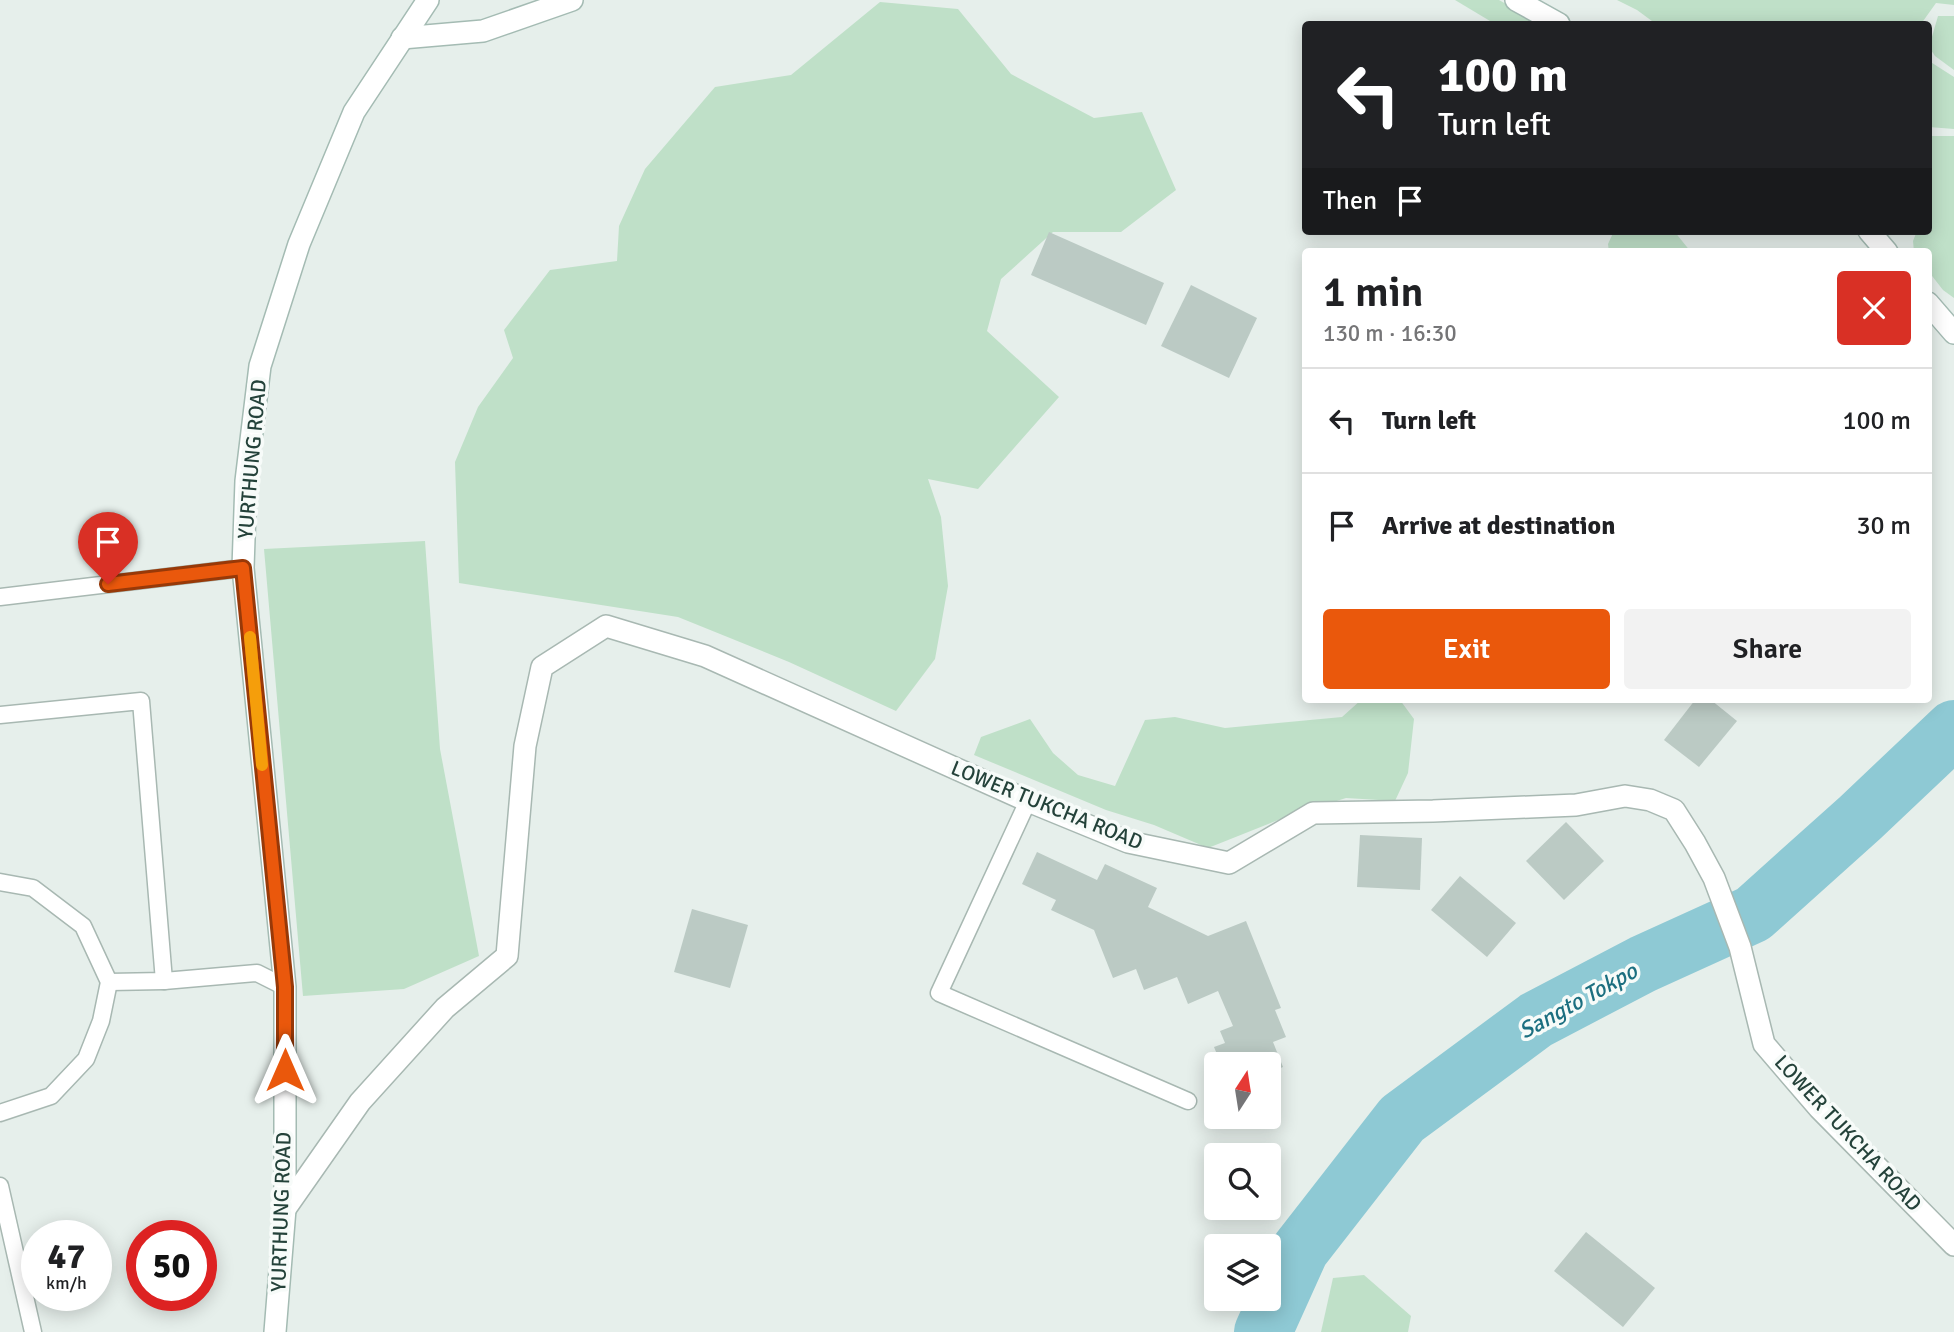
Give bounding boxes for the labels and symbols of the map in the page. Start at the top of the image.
street label: YURTHUNG ROAD [232,378,272,540]
pin [78,512,138,584]
street label: LOWER TUKCHA ROAD [947,755,1147,855]
water label: Sangto Tokpo [1514,956,1643,1045]
position arrow [248,1033,322,1107]
street label: LOWER TUKCHA ROAD [1769,1049,1927,1217]
north arrow [1204,1052,1281,1129]
street label: YURTHUNG ROAD [265,1132,297,1292]
speed limit sign: 50 [126,1220,217,1311]

